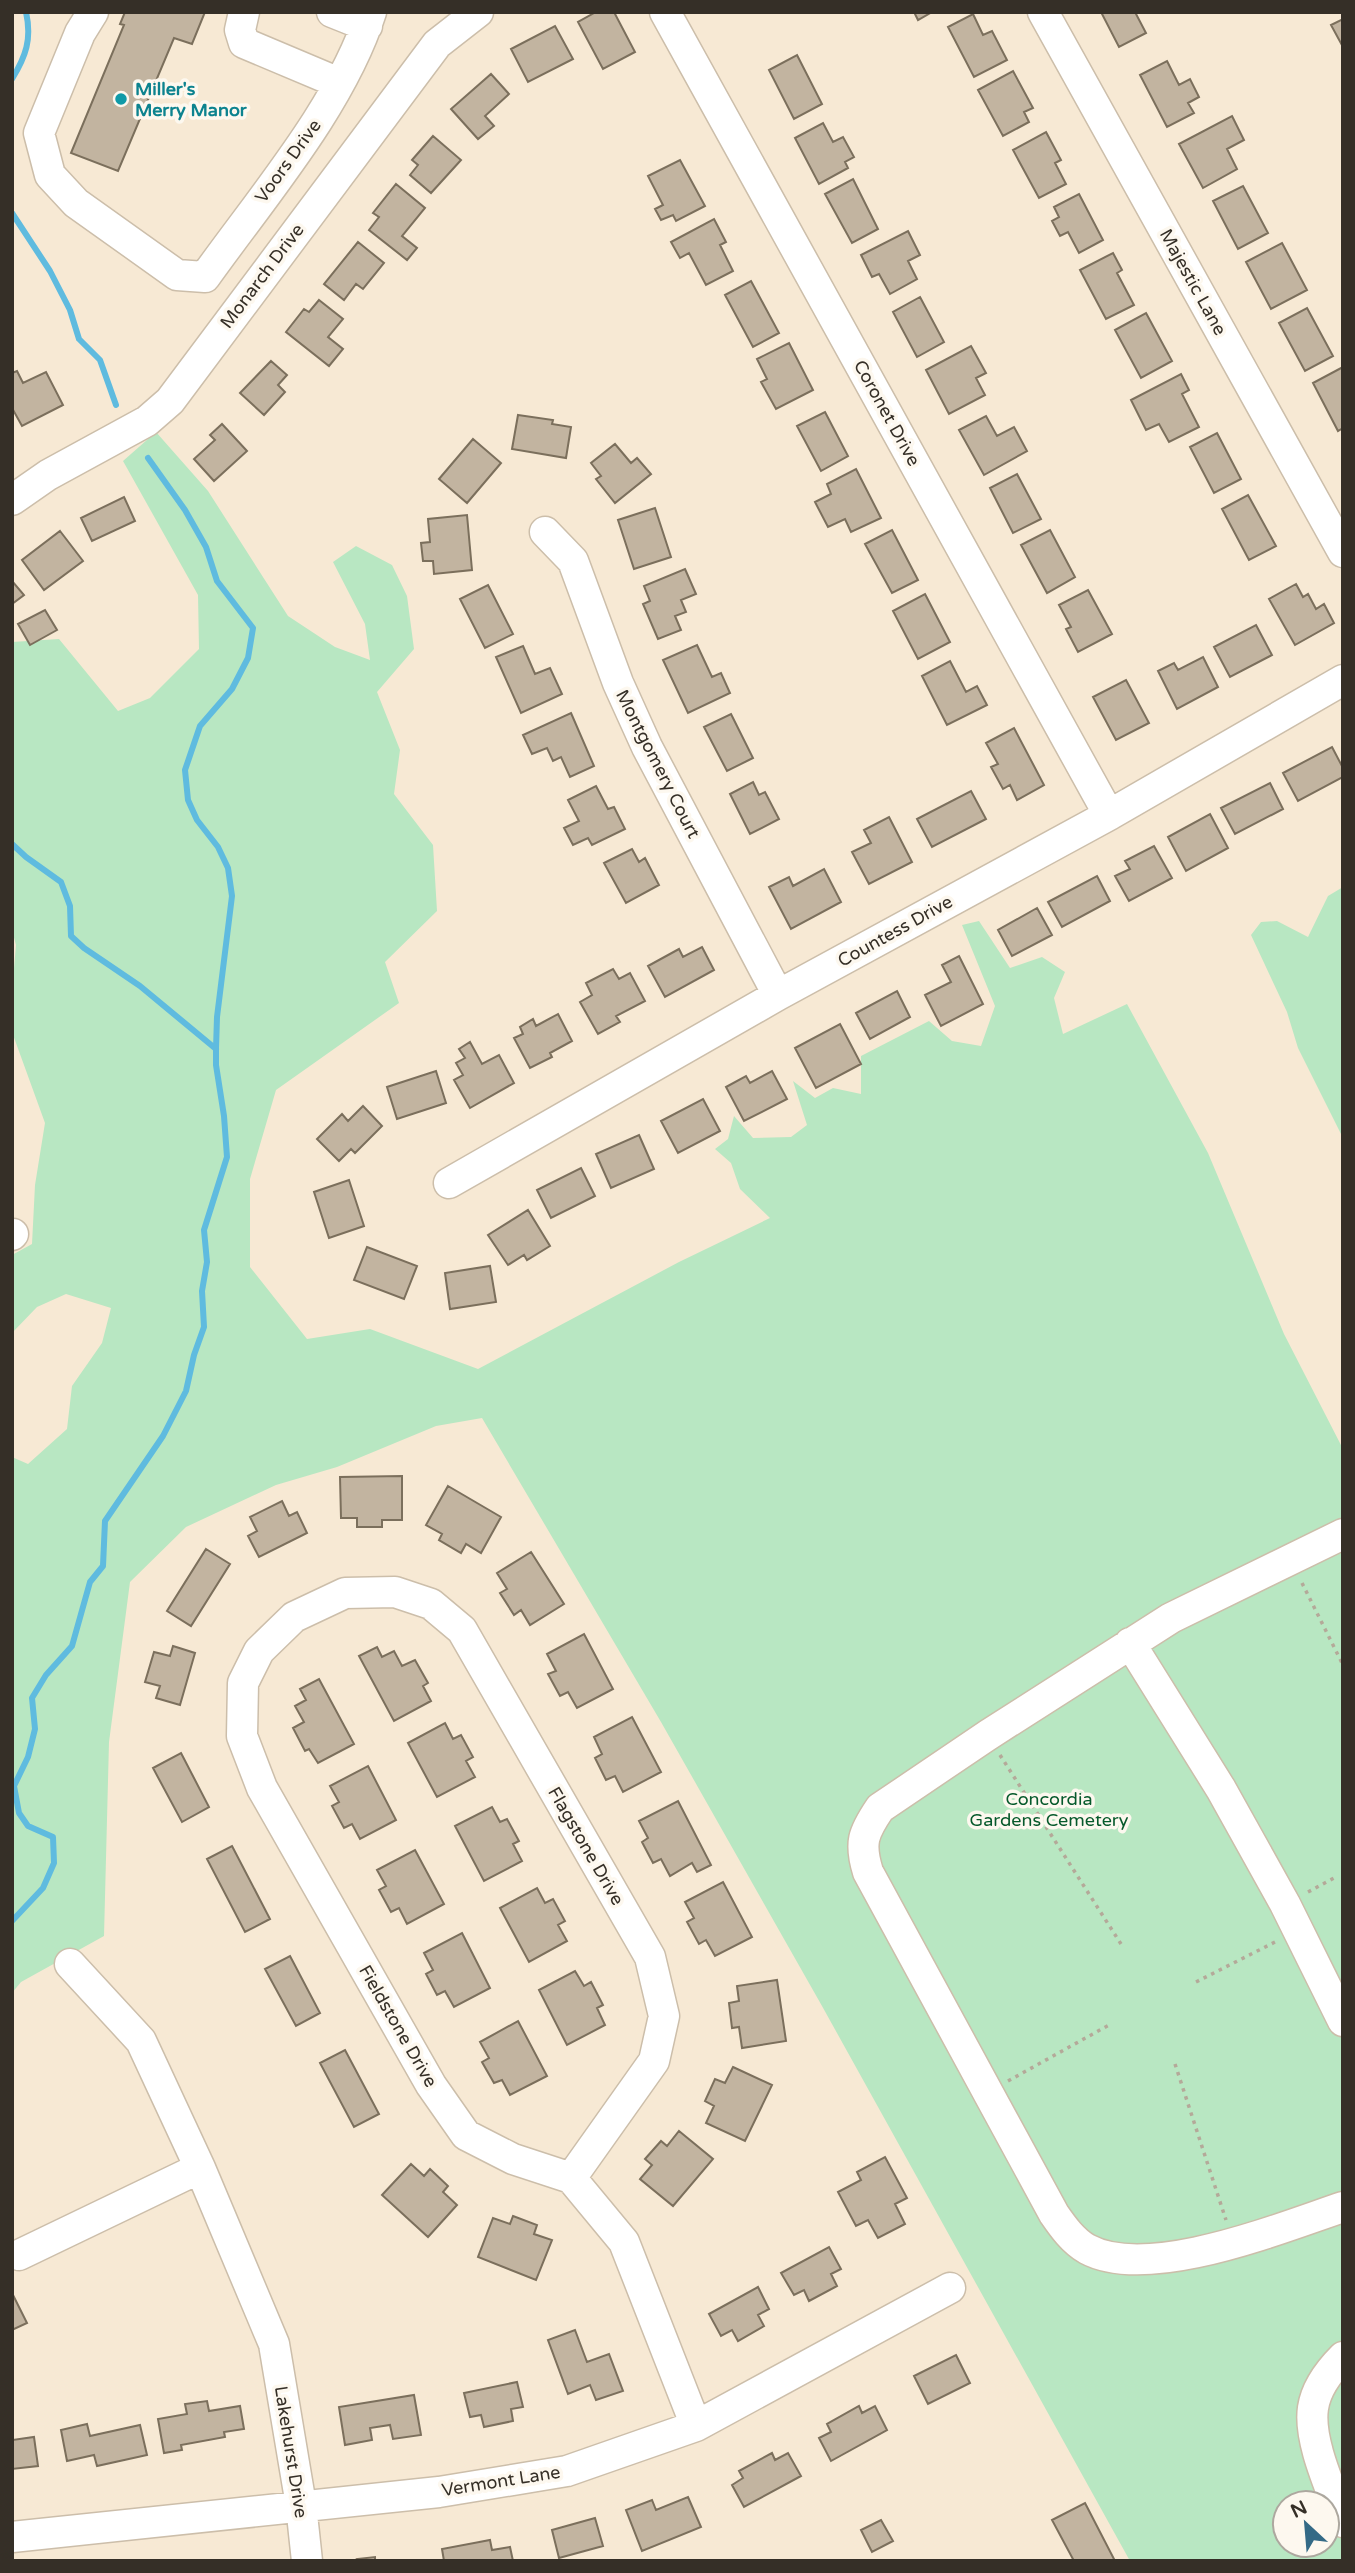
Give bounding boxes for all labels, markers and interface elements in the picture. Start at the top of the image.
place label: Miller's Merry Manor [135,78,248,121]
marker: Miller's Merry Manor [113,91,129,107]
street label: Voors Drive [250,115,326,207]
street label: Monarch Drive [215,219,309,333]
street label: Majestic Lane [1155,225,1231,339]
street label: Coronet Drive [849,356,925,470]
street label: Montgomery Court [611,686,705,842]
street label: Countess Drive [834,890,956,972]
street label: Flagstone Drive [543,1783,629,1909]
park label: Concordia Gardens Cemetery [970,1788,1129,1831]
street label: Fieldstone Drive [354,1961,442,2091]
street label: Lakehurst Drive [270,2384,312,2520]
street label: Vermont Lane [440,2461,562,2501]
north arrow [1271,2489,1341,2559]
text: N [1287,2496,1311,2523]

